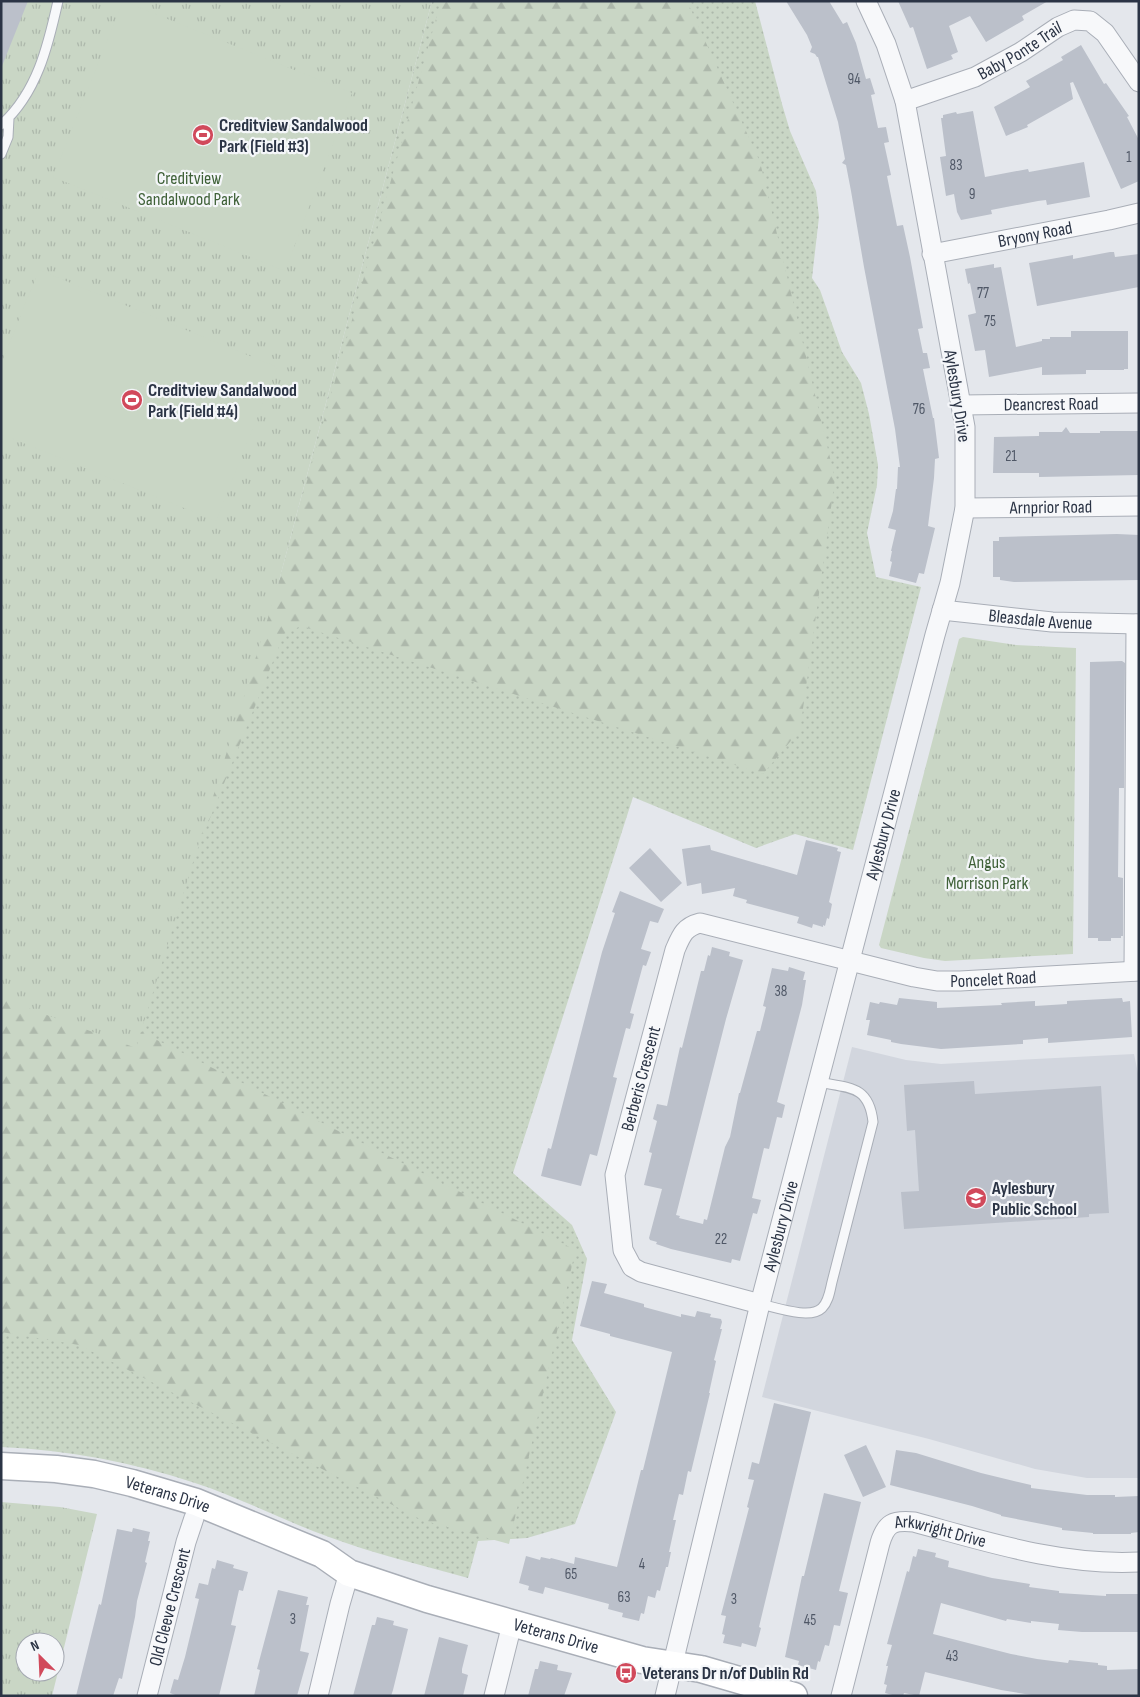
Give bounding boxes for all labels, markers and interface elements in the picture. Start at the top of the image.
street label: Baby Ponte Trail [974,16,1065,84]
house number: 94 [848,70,860,89]
place label: Creditview Sandalwood Park (Field #3) [219,115,368,157]
sports icon: Creditview Sandalwood Park (Field #3) [191,123,215,147]
house number: 1 [1126,148,1132,167]
house number: 83 [950,156,962,175]
park label: Creditview Sandalwood Park [138,168,240,210]
house number: 9 [969,185,975,204]
street label: Bryony Road [996,217,1074,252]
house number: 77 [977,284,989,303]
house number: 75 [984,312,996,331]
street label: Aylesbury Drive [939,347,975,444]
place label: Creditview Sandalwood Park (Field #4) [148,380,297,422]
sports icon: Creditview Sandalwood Park (Field #4) [120,388,144,412]
street label: Deancrest Road [1003,393,1099,415]
house number: 76 [913,400,925,419]
house number: 21 [1005,447,1017,466]
street label: Arnprior Road [1009,496,1092,518]
street label: Bleasdale Avenue [988,605,1093,633]
street label: Aylesbury Drive [861,786,905,883]
park label: Angus Morrison Park [946,852,1028,894]
street label: Poncelet Road [950,966,1037,992]
house number: 38 [775,982,787,1001]
street label: Berberis Crescent [617,1023,665,1133]
street label: Aylesbury Drive [758,1178,802,1275]
place label: Aylesbury Public School [991,1178,1077,1220]
school or university icon: Aylesbury Public School [964,1186,988,1210]
house number: 22 [715,1230,727,1249]
street label: Veterans Drive [123,1471,214,1517]
street label: Arkwright Drive [892,1511,988,1552]
street label: Old Cleeve Crescent [145,1545,195,1668]
house number: 4 [639,1555,645,1574]
house number: 65 [565,1565,577,1584]
house number: 63 [618,1588,630,1607]
house number: 3 [731,1590,737,1609]
house number: 3 [290,1610,296,1629]
house number: 45 [804,1611,816,1630]
street label: Veterans Drive [511,1614,601,1658]
north arrow [15,1632,65,1682]
text: N [28,1636,42,1655]
house number: 43 [946,1647,958,1666]
bus stop icon: Veterans Dr n/of Dublin Rd [614,1661,638,1685]
place label: Veterans Dr n/of Dublin Rd [642,1663,809,1684]

